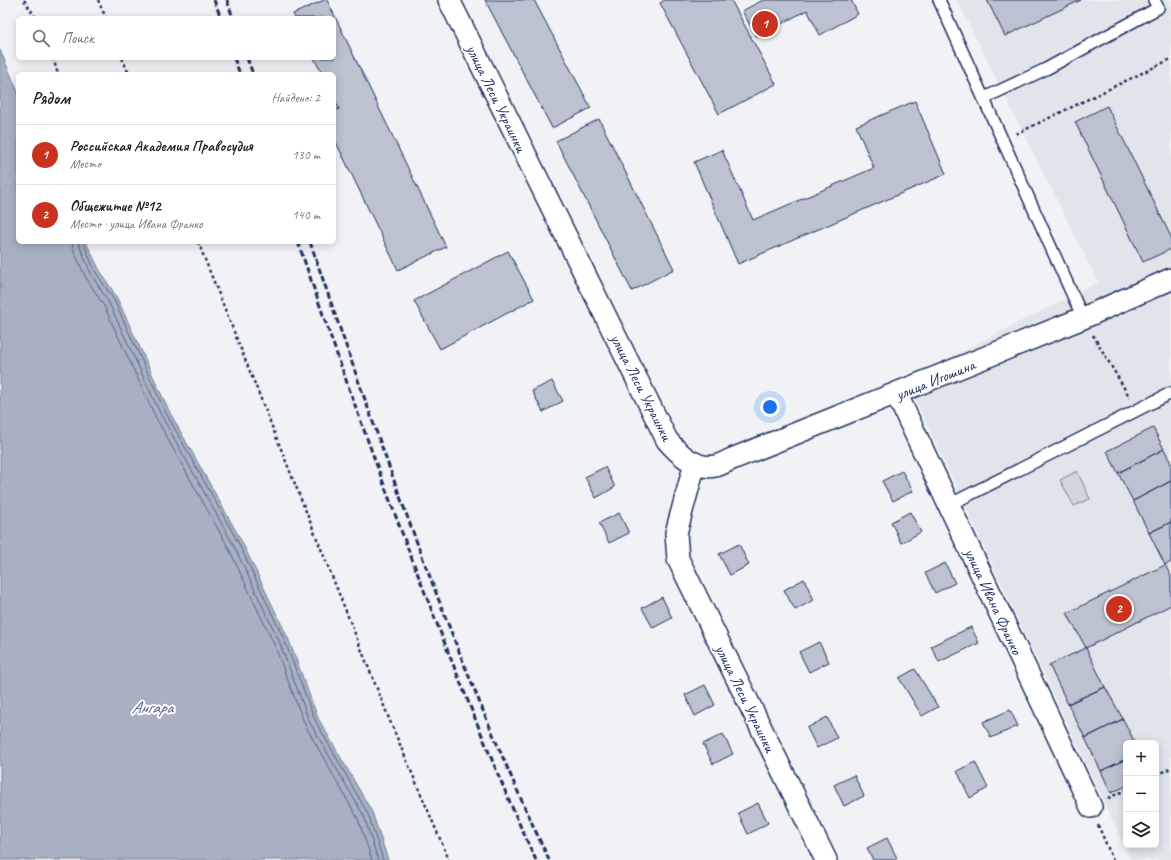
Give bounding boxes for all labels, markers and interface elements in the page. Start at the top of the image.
pin: 1 [752,9,778,39]
search box [16,16,336,60]
icon: search [30,27,52,49]
text: Поиск [62,29,94,48]
street label: улица Леси Украинки [461,40,531,156]
text: Рядом [32,88,70,109]
text: Найдено: 2 [272,90,320,106]
text: Российская Академия Правосудия [70,137,253,156]
text: 1 [42,147,48,163]
text: 130 m [292,147,320,163]
text: Место [70,156,101,172]
text: Общежитие №12 [70,197,161,216]
text: 2 [42,207,48,223]
text: 140 m [292,207,320,223]
text: Место · улица Ивана Франко [70,216,203,232]
street label: улица Леси Украинки [605,330,677,445]
street label: улица Игошина [892,354,979,405]
your location [760,397,780,417]
street label: улица Ивана Франко [959,544,1027,659]
pin: 2 [1106,594,1132,624]
street label: улица Леси Украинки [710,640,780,756]
water label: Ангара [132,697,175,718]
map controls [1123,740,1159,848]
button: + [1123,740,1159,776]
button: − [1123,776,1159,812]
button: layers [1123,812,1159,848]

